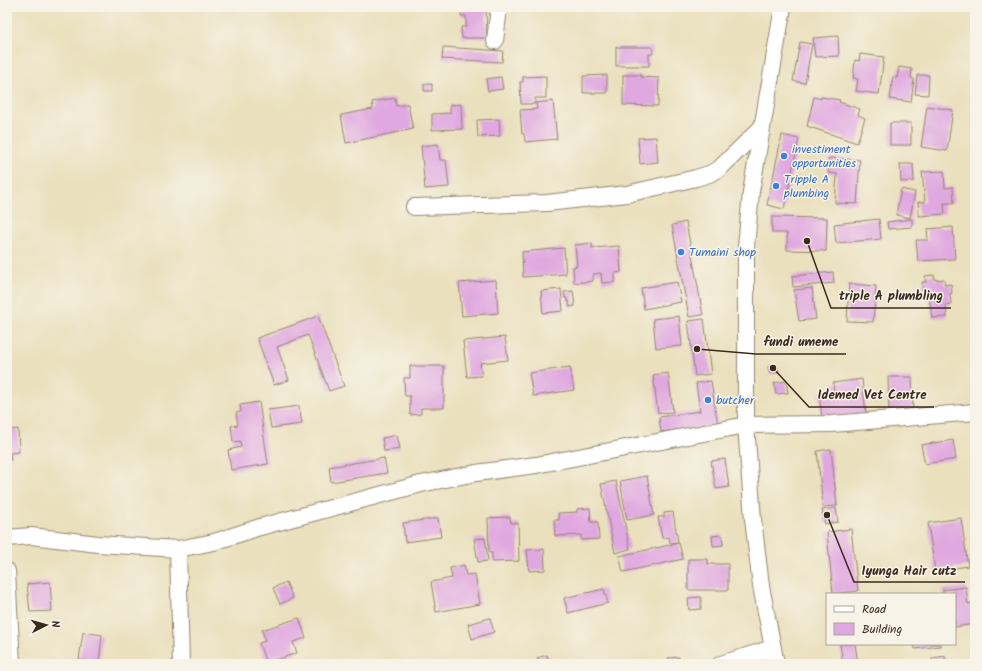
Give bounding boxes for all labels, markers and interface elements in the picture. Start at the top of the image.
place label: investiment opportunities [792,140,856,173]
marker: investiment opportunities [779,151,789,161]
place label: Tripple A plumbing [783,170,830,203]
marker: Tripple A plumbing [771,181,781,191]
place label: Tumaini shop [689,243,756,262]
marker: Tumaini shop [676,247,686,257]
callout: triple A plumbling [831,283,951,308]
text: triple A plumbling [839,286,943,307]
callout: fundi umeme [756,329,846,354]
text: fundi umeme [764,332,839,353]
callout: Idemed Vet Centre [809,382,934,407]
text: Idemed Vet Centre [818,385,927,406]
place label: butcher [716,391,755,410]
marker: butcher [703,395,713,405]
callout: Iyunga Hair cutz [854,557,965,582]
text: Iyunga Hair cutz [861,561,957,582]
legend [826,593,956,645]
text: Road [862,600,887,619]
north arrow [26,605,66,645]
text: N [46,620,64,629]
text: Building [862,620,902,639]

